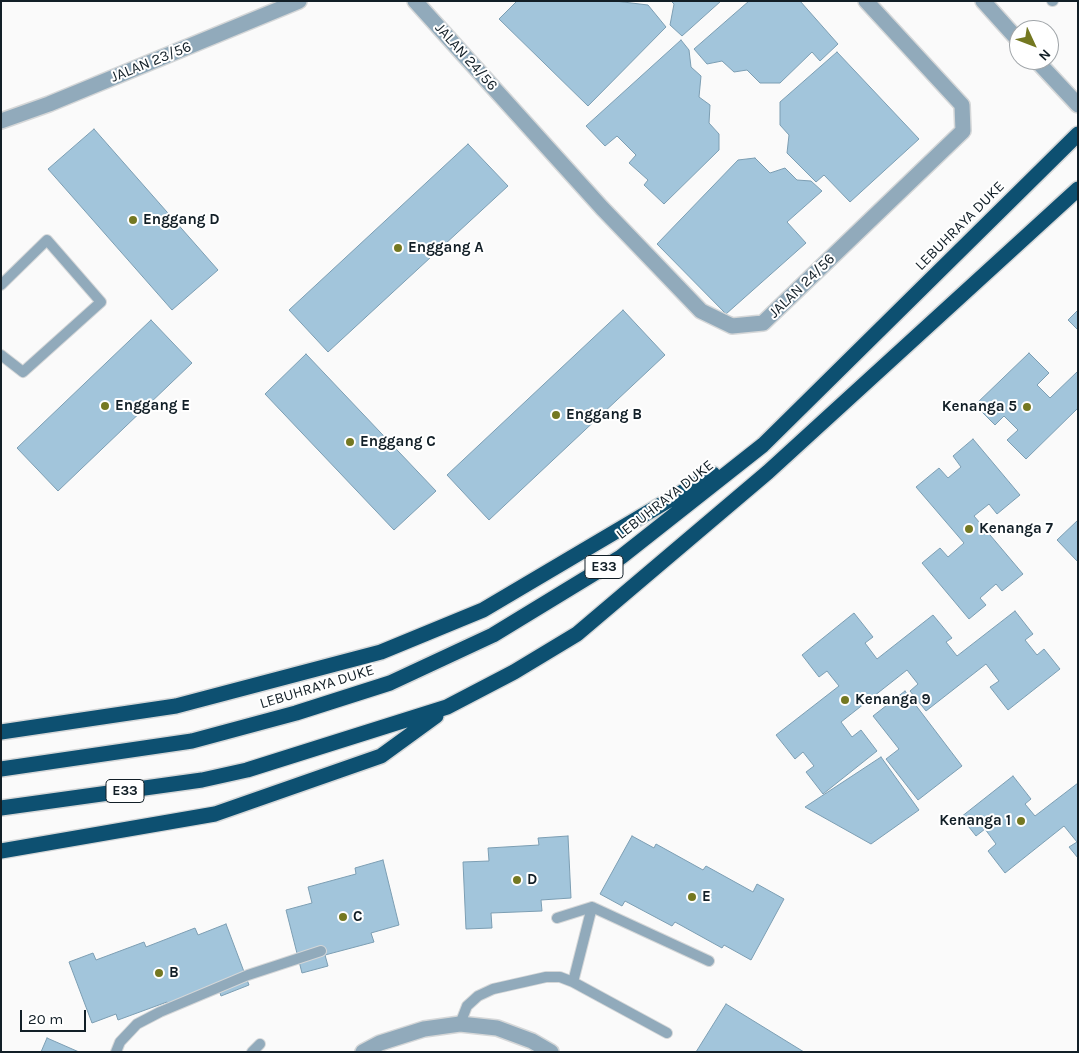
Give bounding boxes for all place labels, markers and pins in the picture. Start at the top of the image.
place label: Enggang D [143,211,220,229]
marker: Enggang D [127,214,139,226]
place label: Enggang A [408,239,484,257]
marker: Enggang A [392,242,404,254]
place label: Enggang E [115,397,190,415]
place label: Kenanga 5 [942,398,1017,416]
marker: Enggang E [99,400,111,412]
marker: Kenanga 5 [1021,401,1033,413]
place label: Enggang B [566,406,642,424]
marker: Enggang B [550,409,562,421]
place label: Enggang C [360,433,436,451]
marker: Enggang C [344,436,356,448]
place label: Kenanga 7 [979,520,1053,538]
marker: Kenanga 7 [963,523,975,535]
place label: Kenanga 9 [855,691,931,709]
marker: Kenanga 9 [839,694,851,706]
place label: Kenanga 1 [939,812,1011,830]
marker: Kenanga 1 [1015,815,1027,827]
place label: D [527,871,537,889]
marker: D [511,874,523,886]
place label: E [702,888,711,906]
marker: E [686,891,698,903]
place label: C [353,908,363,926]
marker: C [337,911,349,923]
place label: B [169,964,179,982]
marker: B [153,967,165,979]

